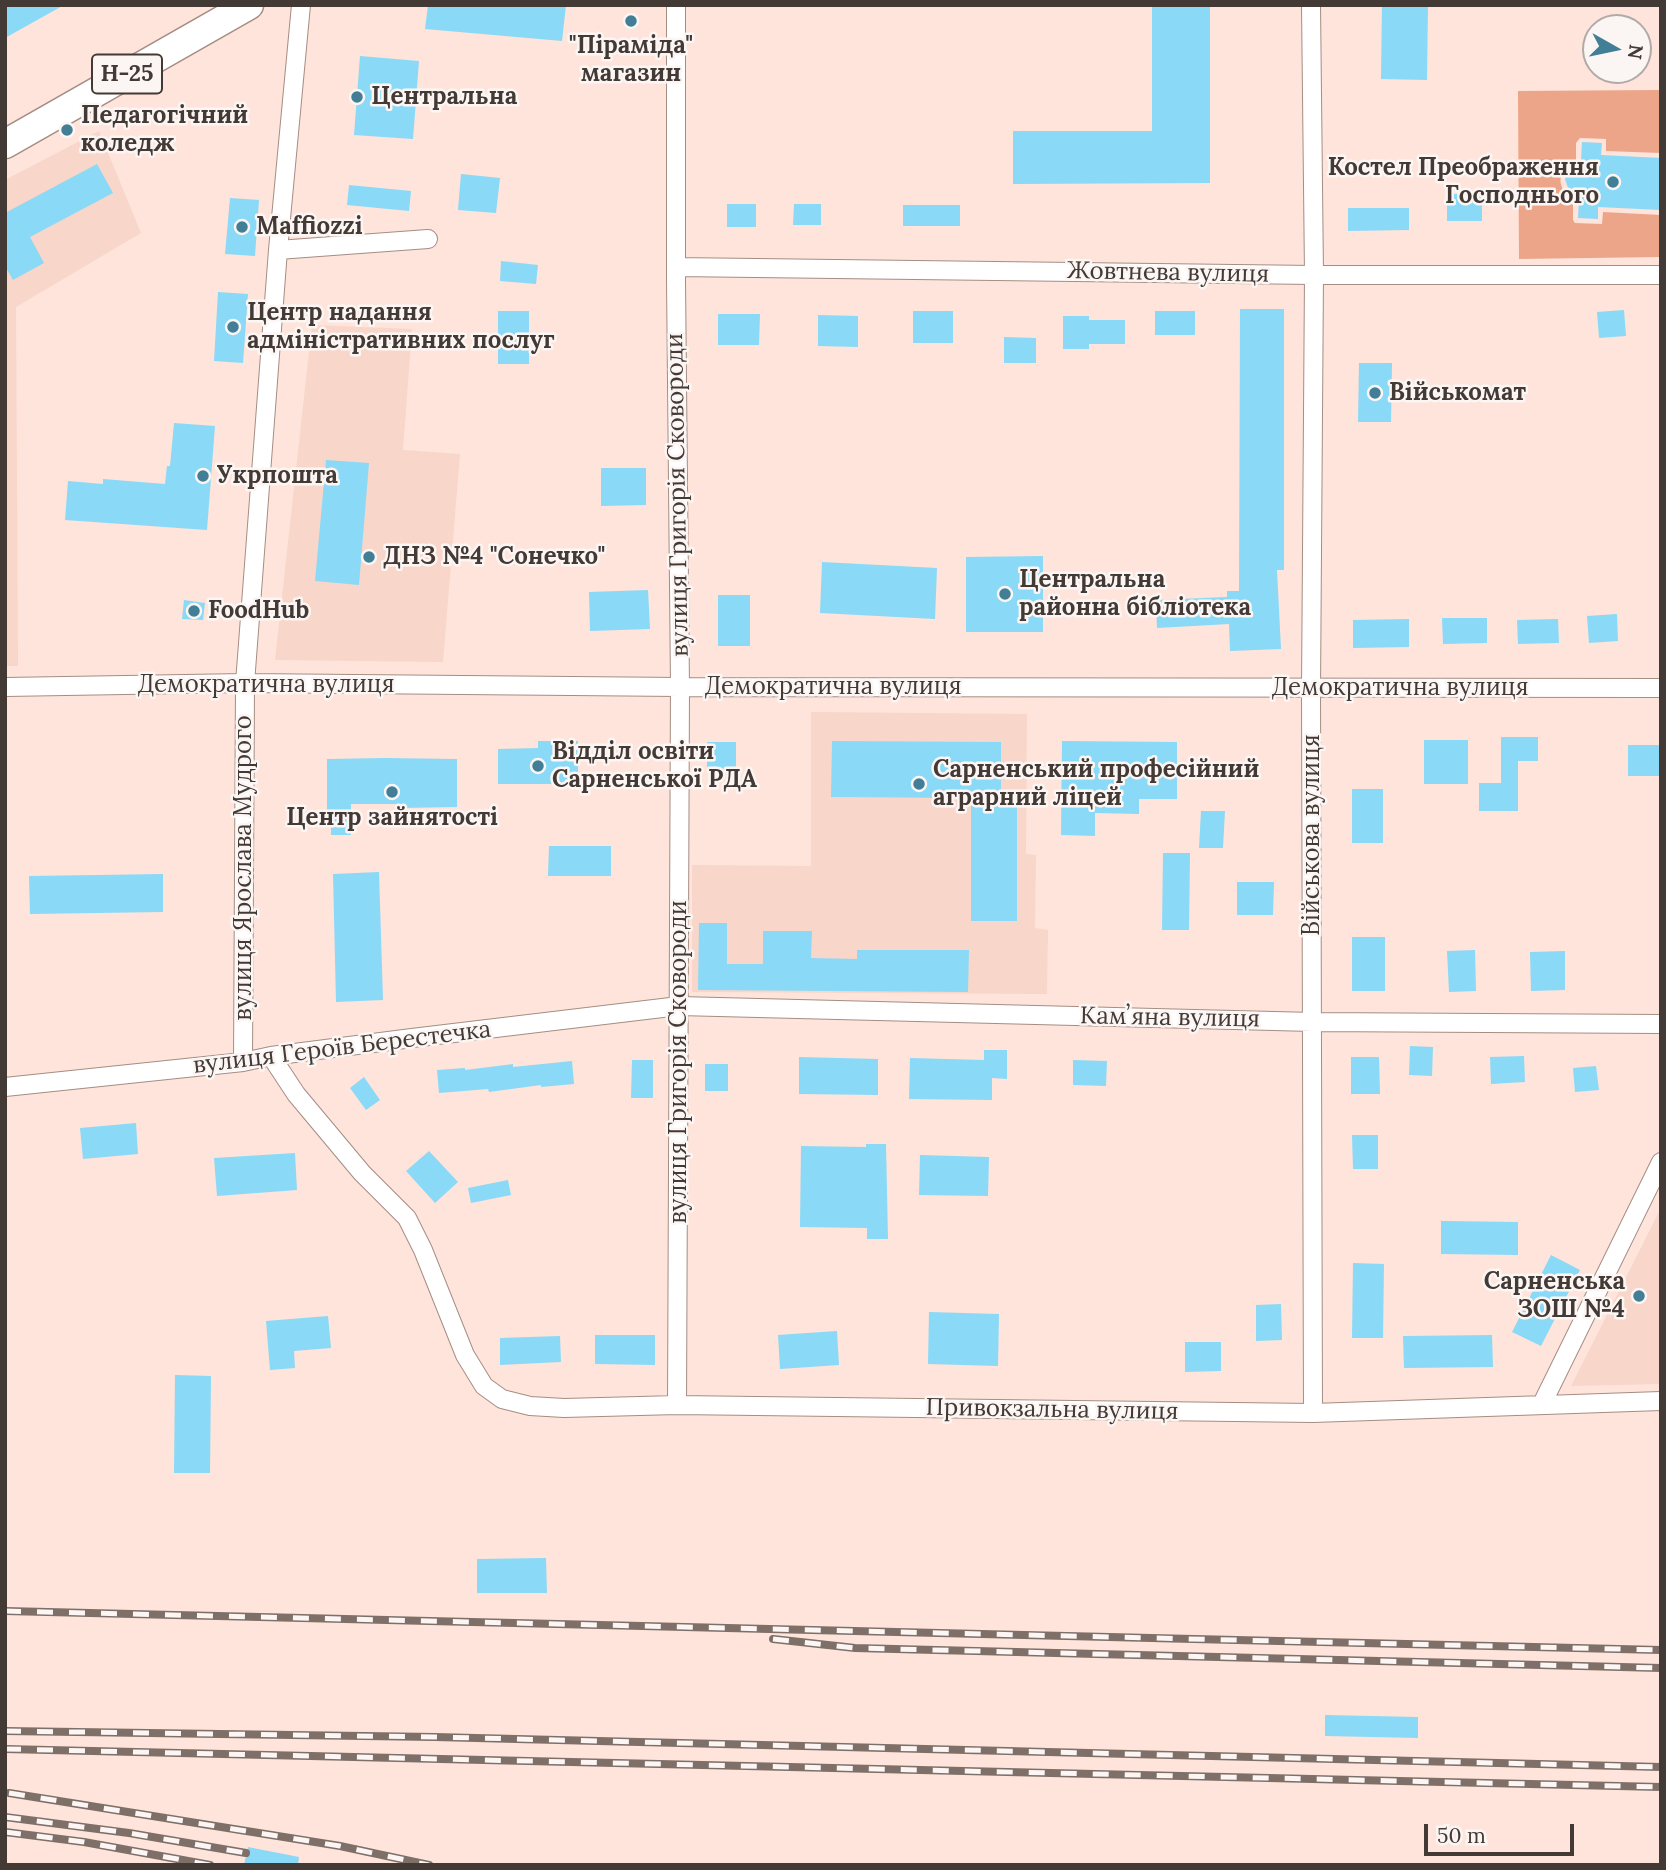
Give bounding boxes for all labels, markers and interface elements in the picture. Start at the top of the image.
marker: "Піраміда" магазин [623,13,639,29]
north arrow [1582,14,1652,84]
place label: "Піраміда" магазин [569,32,693,88]
text: N [1623,43,1649,61]
road number: Н-25 [92,54,162,94]
place label: Центральна [371,83,517,111]
marker: Центральна [349,89,365,105]
place label: Педагогічний коледж [81,102,248,158]
marker: Педагогічний коледж [59,122,75,138]
place label: Костел Преображення Господнього [1328,154,1599,210]
marker: Костел Преображення Господнього [1605,174,1621,190]
place label: Maffiozzi [256,213,363,241]
marker: Maffiozzi [234,219,250,235]
street label: Жовтнева вулиця [1067,257,1269,289]
place label: Центр надання адміністративних послуг [247,299,555,355]
marker: Центр надання адміністративних послуг [225,319,241,335]
street label: вулиця Григорія Сковороди [661,333,695,657]
place label: Військомат [1389,379,1526,407]
marker: Військомат [1367,385,1383,401]
place label: Укрпошта [217,462,338,490]
marker: Укрпошта [195,468,211,484]
place label: ДНЗ №4 "Сонечко" [383,543,605,571]
marker: ДНЗ №4 "Сонечко" [361,549,377,565]
place label: Центральна районна бібліотека [1019,566,1251,622]
marker: Центральна районна бібліотека [997,586,1013,602]
place label: FoodHub [208,597,309,625]
marker: FoodHub [186,603,202,619]
street label: Демократична вулиця [137,671,395,699]
street label: Демократична вулиця [704,673,962,701]
street label: Демократична вулиця [1271,674,1529,702]
street label: вулиця Ярослава Мудрого [230,715,258,1021]
street label: Військова вулиця [1298,734,1326,936]
place label: Відділ освіти Сарненської РДА [552,738,757,794]
place label: Сарненський професійний аграрний ліцей [933,756,1259,812]
marker: Відділ освіти Сарненської РДА [530,758,546,774]
marker: Сарненський професійний аграрний ліцей [911,776,927,792]
marker: Центр зайнятості [384,784,400,800]
place label: Центр зайнятості [286,804,498,832]
street label: вулиця Григорія Сковороди [665,900,693,1224]
street label: Камʼяна вулиця [1080,1002,1260,1034]
street label: вулиця Героїв Берестечка [191,1015,493,1081]
place label: Сарненська ЗОШ №4 [1484,1268,1625,1324]
marker: Сарненська ЗОШ №4 [1631,1288,1647,1304]
street label: Привокзальна вулиця [925,1393,1179,1427]
scale bar [1428,1811,1578,1855]
text: 50 m [1437,1822,1486,1849]

